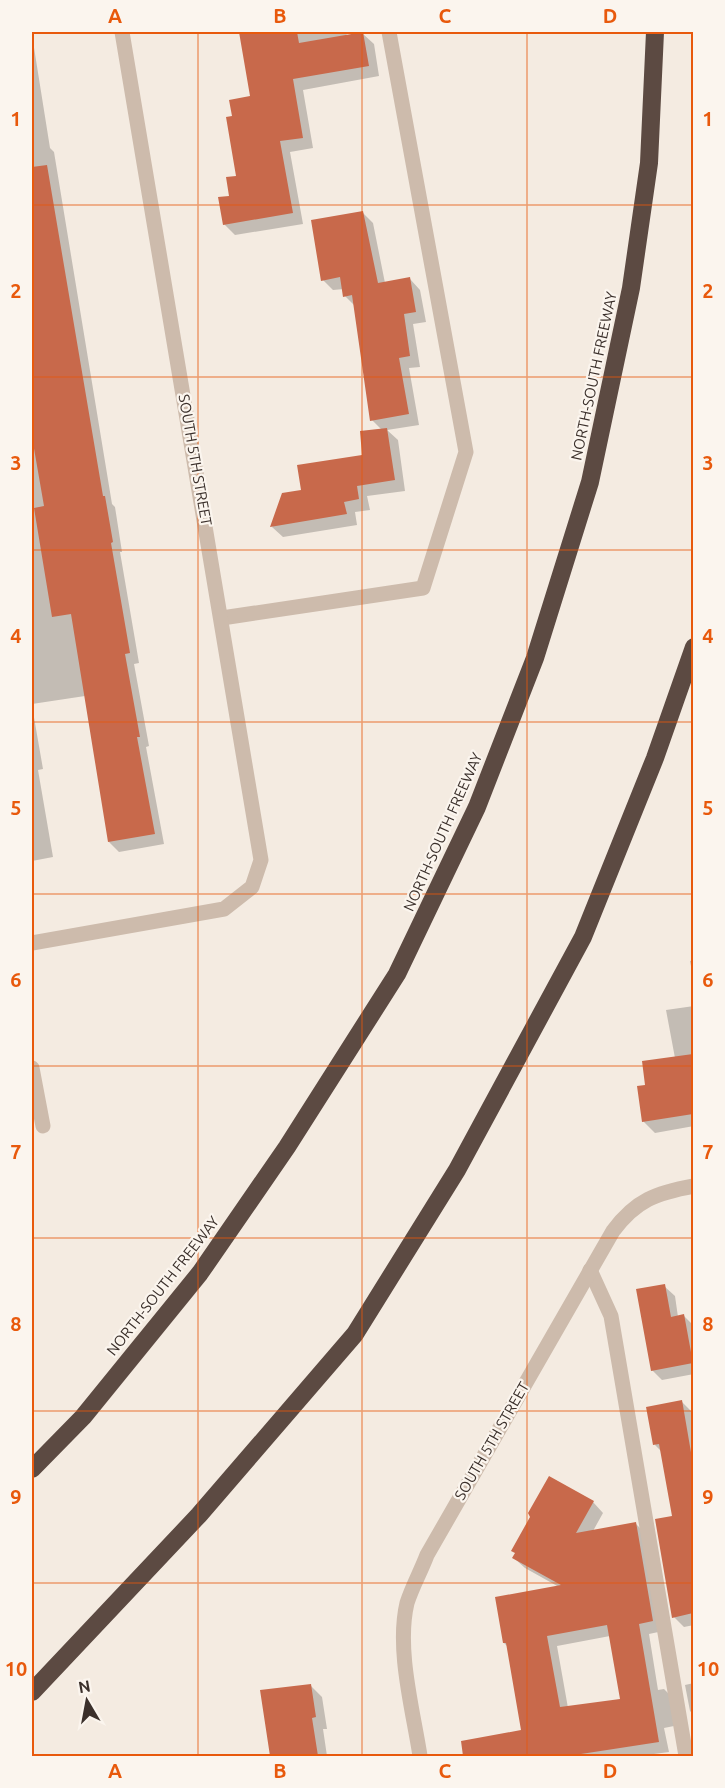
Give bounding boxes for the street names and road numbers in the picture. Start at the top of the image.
street label: NORTH-SOUTH FREEWAY [567,290,620,462]
street label: SOUTH 5TH STREET [176,393,216,528]
street label: NORTH-SOUTH FREEWAY [400,750,485,914]
street label: NORTH-SOUTH FREEWAY [103,1212,222,1359]
street label: SOUTH 5TH STREET [451,1378,533,1503]

